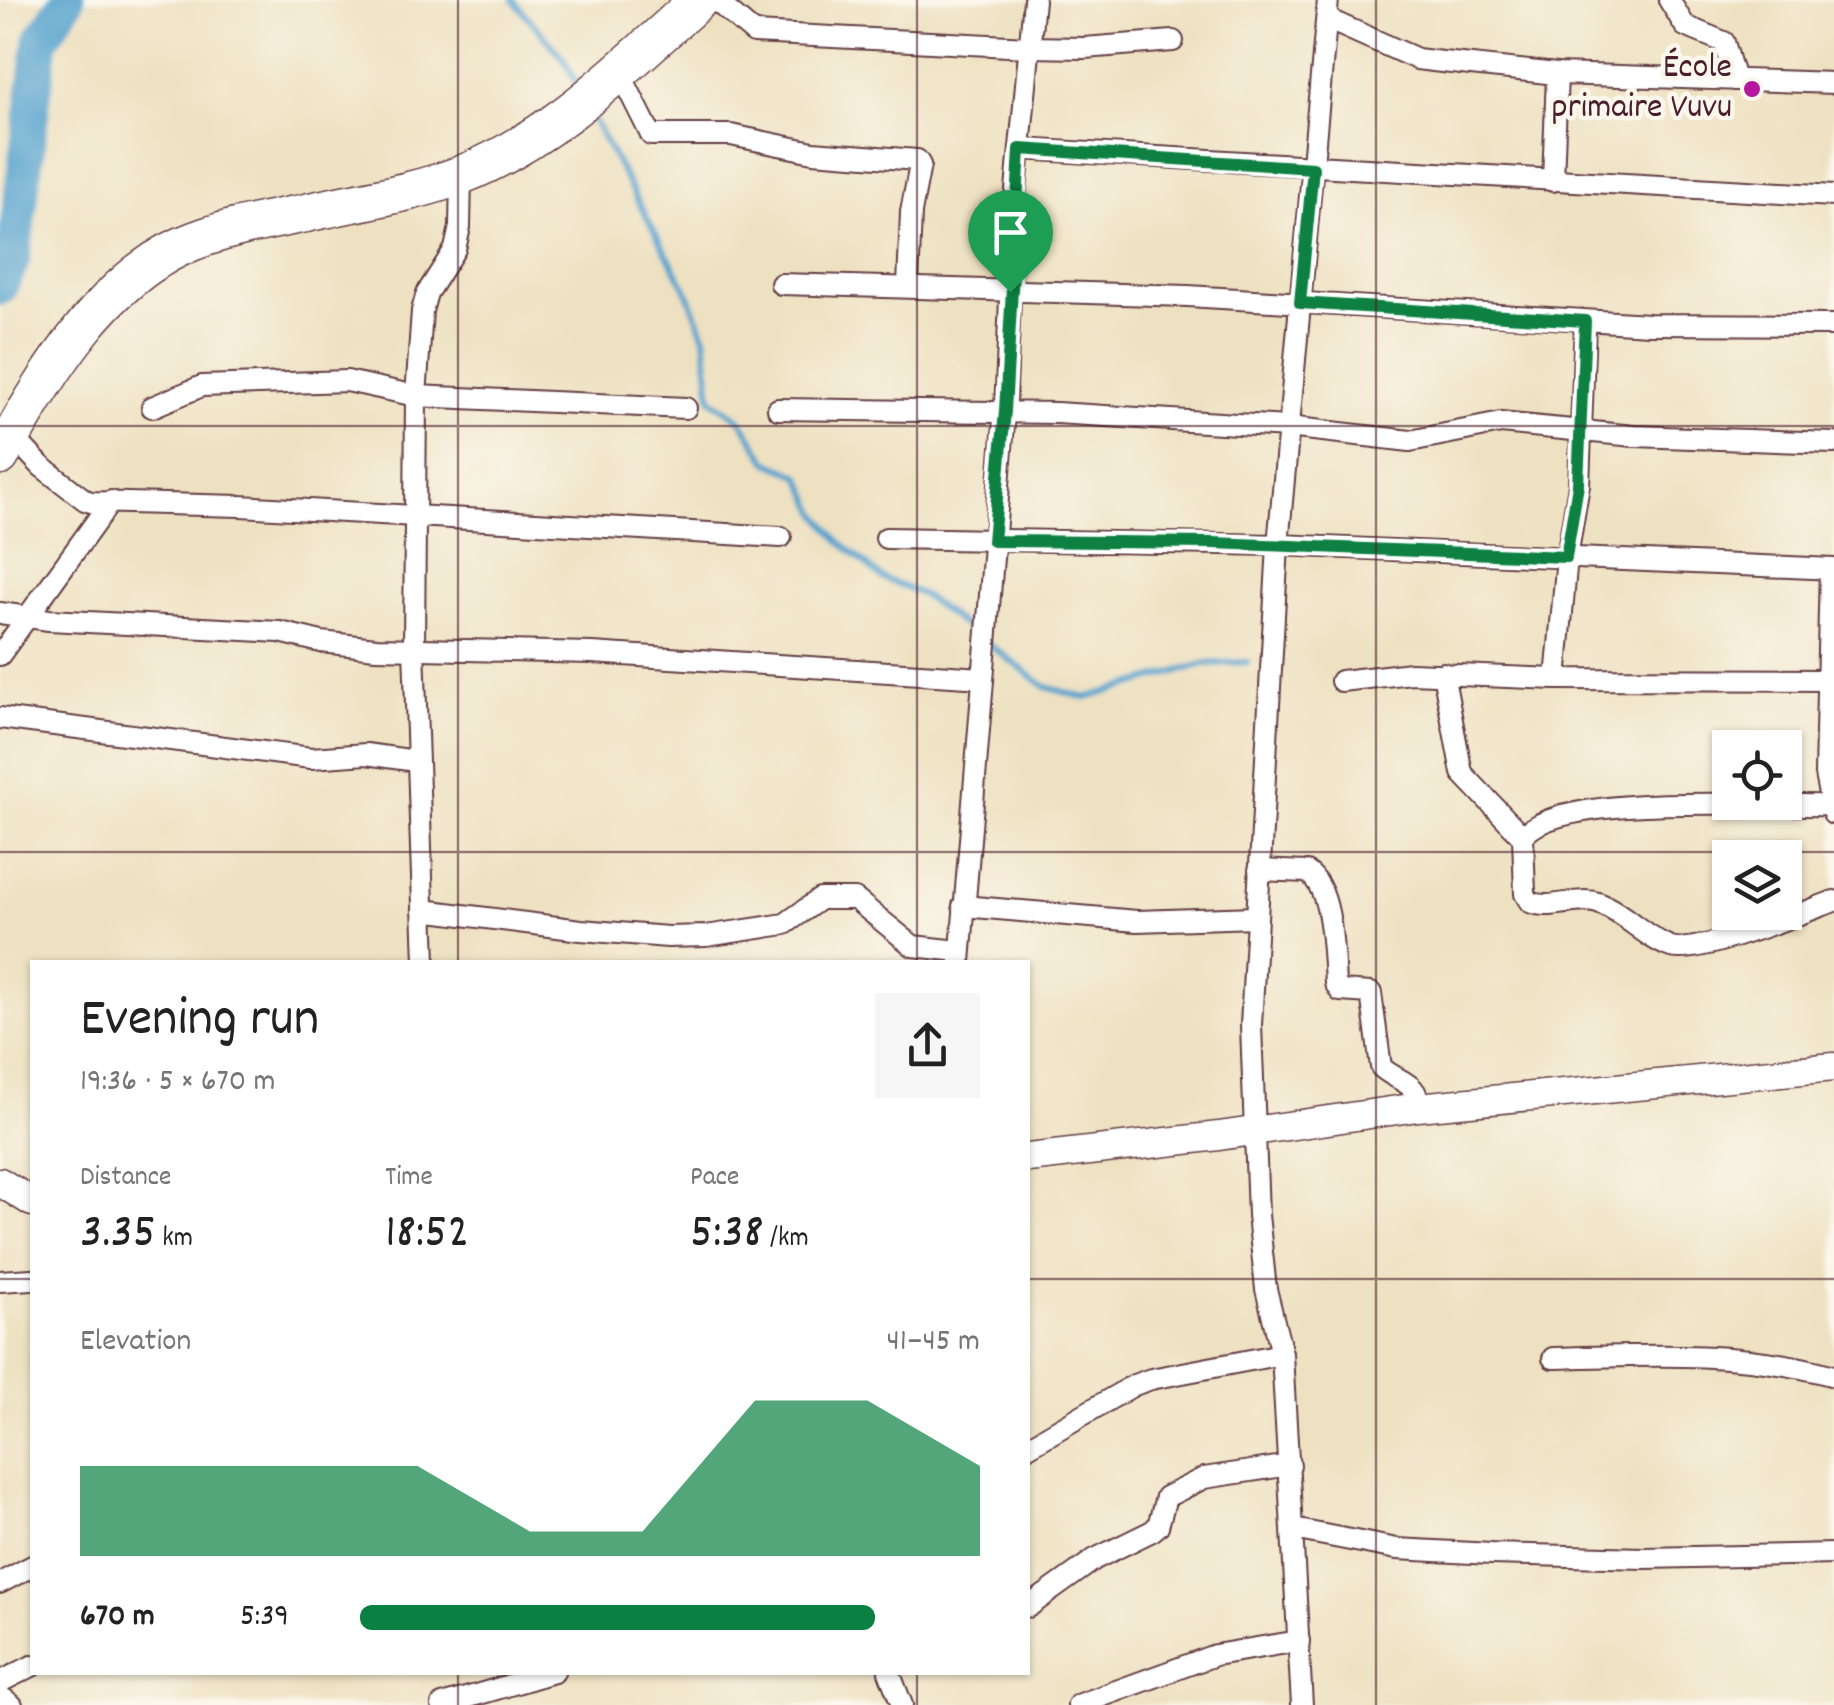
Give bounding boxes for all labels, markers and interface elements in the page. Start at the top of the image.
place label: École primaire Vuvu [1552,44,1732,134]
marker: École primaire Vuvu [1741,78,1763,100]
pin [968,190,1053,293]
icon: arrive [983,205,1038,260]
map controls [1712,730,1802,930]
button: locate [1712,730,1802,820]
button: layers [1712,840,1802,930]
text: Evening run [80,983,319,1062]
button: share [875,993,980,1098]
text: 19:36 · 5 × 670 m [80,1060,276,1106]
text: Distance [80,1159,171,1199]
text: Time [385,1159,433,1199]
text: Pace [690,1159,739,1199]
text: 3.35 [80,1199,156,1271]
text: 18:52 [385,1199,469,1271]
text: 5:38 [690,1199,764,1271]
text: km [156,1220,193,1260]
text: /km [764,1220,809,1260]
text: Elevation [80,1320,191,1366]
text: 41–45 m [886,1320,980,1366]
text: 670 m [80,1595,155,1641]
text: 5:39 [240,1595,289,1641]

